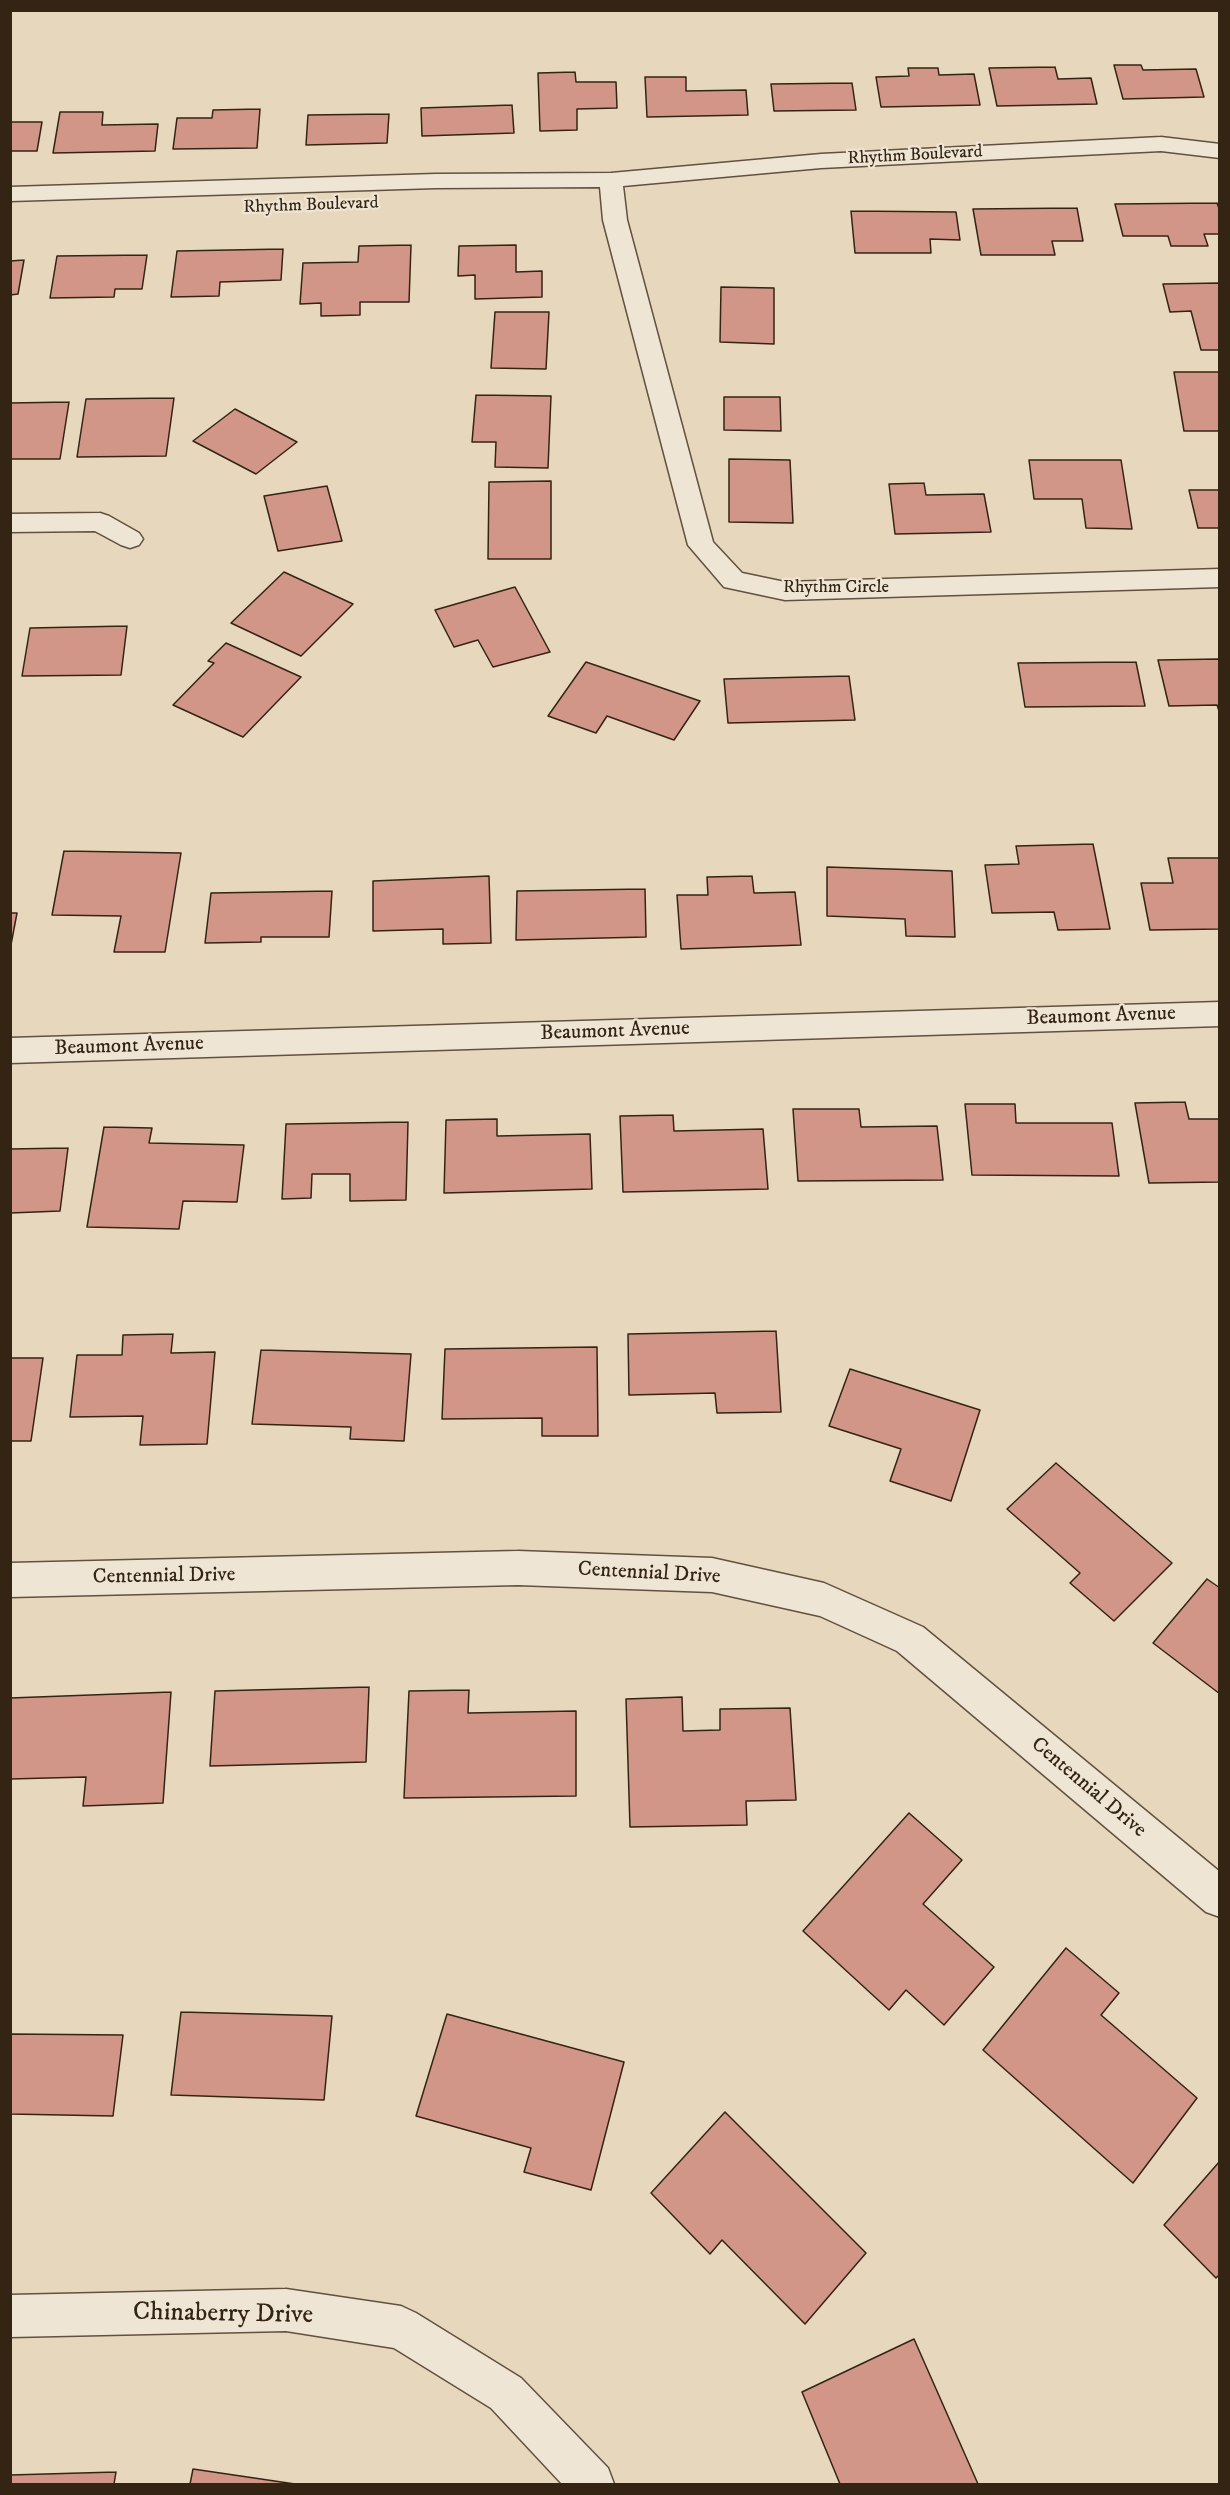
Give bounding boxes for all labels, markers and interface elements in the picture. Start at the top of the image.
street label: Rhythm Boulevard [847,142,983,170]
street label: Rhythm Boulevard [243,193,379,219]
street label: Rhythm Circle [783,577,889,599]
street label: Beaumont Avenue [1026,1002,1176,1032]
street label: Beaumont Avenue [540,1017,690,1047]
street label: Beaumont Avenue [54,1032,204,1062]
street label: Centennial Drive [577,1558,721,1590]
street label: Centennial Drive [92,1563,236,1591]
street label: Centennial Drive [1025,1732,1151,1844]
street label: Chinaberry Drive [133,2298,313,2332]

